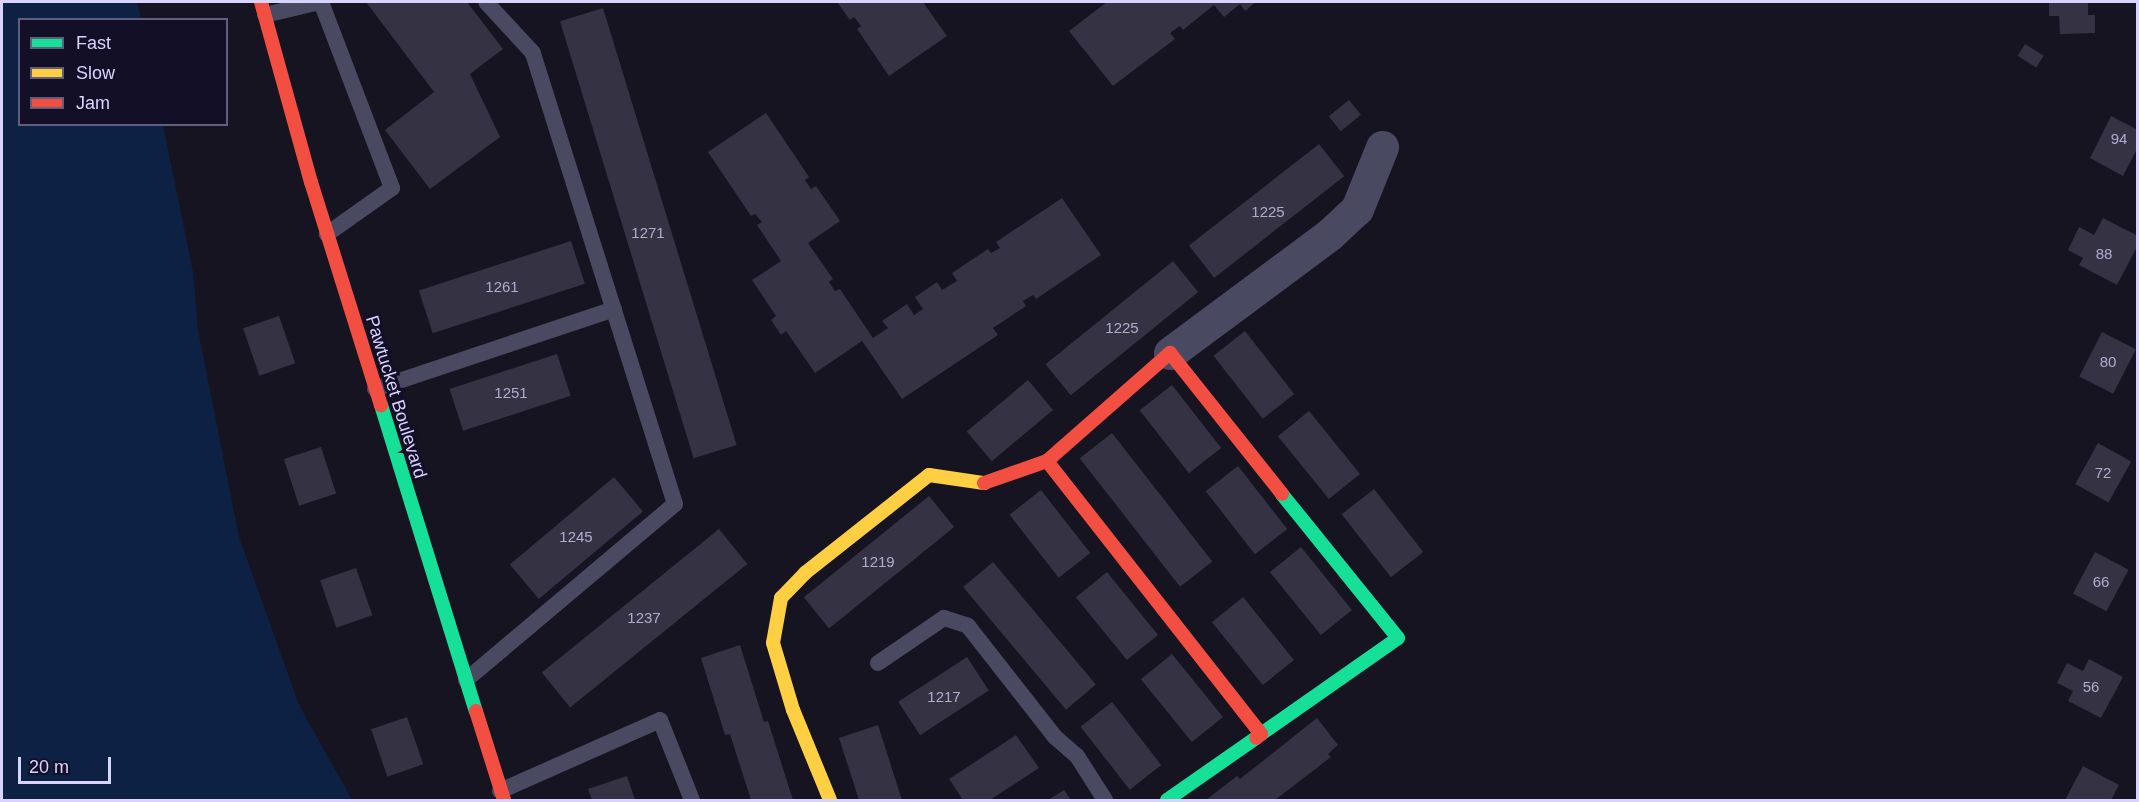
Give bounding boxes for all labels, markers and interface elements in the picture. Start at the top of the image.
legend [18,18,228,126]
text: Fast [76,33,111,53]
text: Slow [76,63,115,83]
text: Jam [76,93,110,113]
house number: 94 [2111,130,2127,148]
house number: 1225 [1251,203,1285,221]
house number: 1271 [631,224,665,242]
house number: 88 [2096,245,2112,263]
house number: 1261 [485,278,519,296]
street label: Pawtucket Boulevard [361,313,431,481]
house number: 1225 [1105,319,1139,337]
house number: 80 [2100,353,2116,371]
house number: 1251 [494,384,528,402]
house number: 72 [2095,464,2111,482]
house number: 1245 [559,528,593,546]
house number: 1219 [861,553,895,571]
house number: 66 [2093,573,2109,591]
house number: 1237 [627,609,661,627]
house number: 56 [2083,678,2099,696]
house number: 1217 [927,688,961,706]
scale bar [21,745,114,783]
text: 20 m [29,757,69,777]

